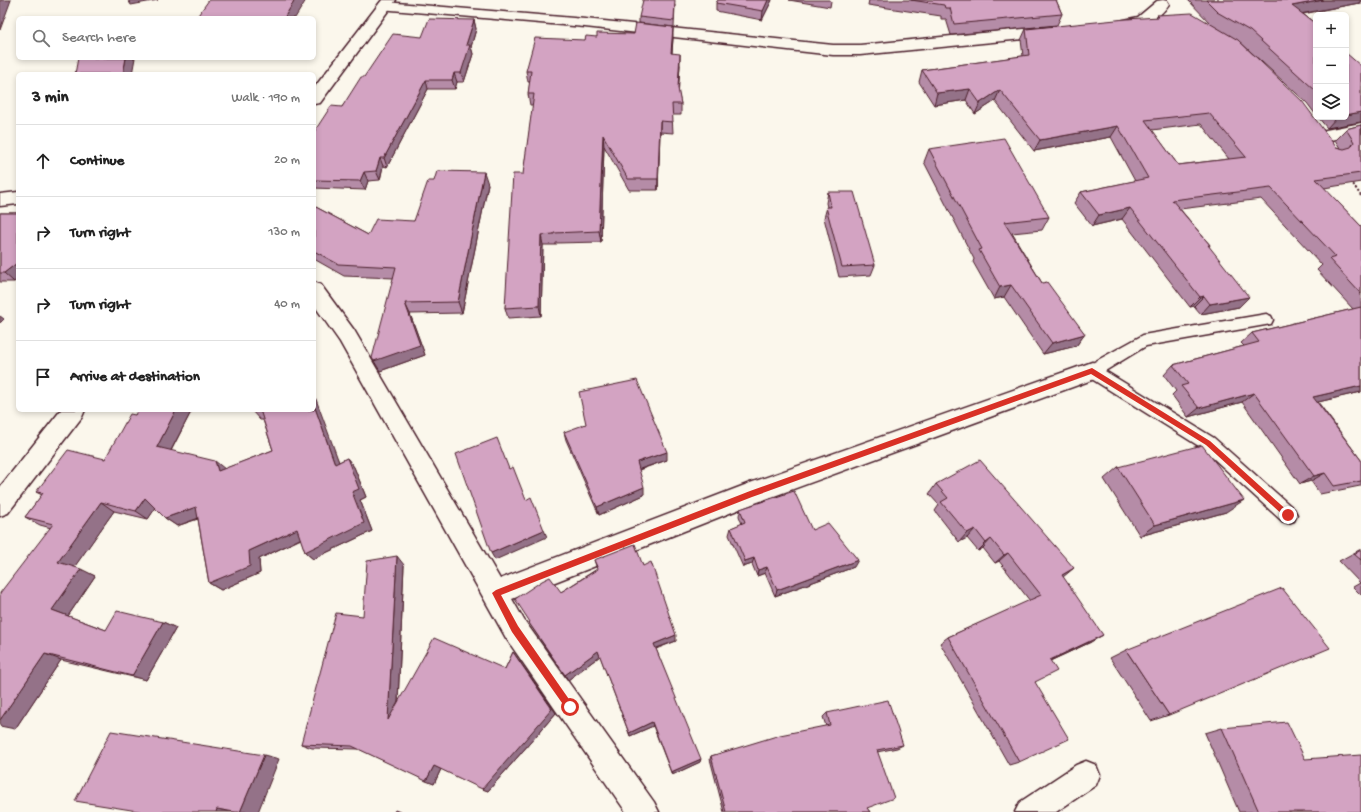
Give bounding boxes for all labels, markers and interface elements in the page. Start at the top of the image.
map controls [1313,12,1349,120]
button: + [1313,12,1349,48]
search box [16,16,316,60]
icon: search [30,27,52,49]
text: Search here [62,29,136,47]
button: − [1313,48,1349,84]
button: layers [1313,84,1349,120]
text: 3 min [32,88,69,108]
text: Walk · 190 m [231,91,300,106]
icon: ahead [32,150,54,172]
text: Continue [70,152,124,170]
text: 20 m [274,153,300,168]
icon: right [32,222,54,244]
text: Turn right [70,224,130,242]
text: 130 m [268,225,300,240]
icon: right [32,294,54,316]
text: Turn right [70,296,130,314]
text: 40 m [274,297,300,312]
icon: arrive [32,366,54,388]
text: Arrive at destination [70,368,200,386]
route end [1279,506,1297,524]
route start [561,698,579,716]

